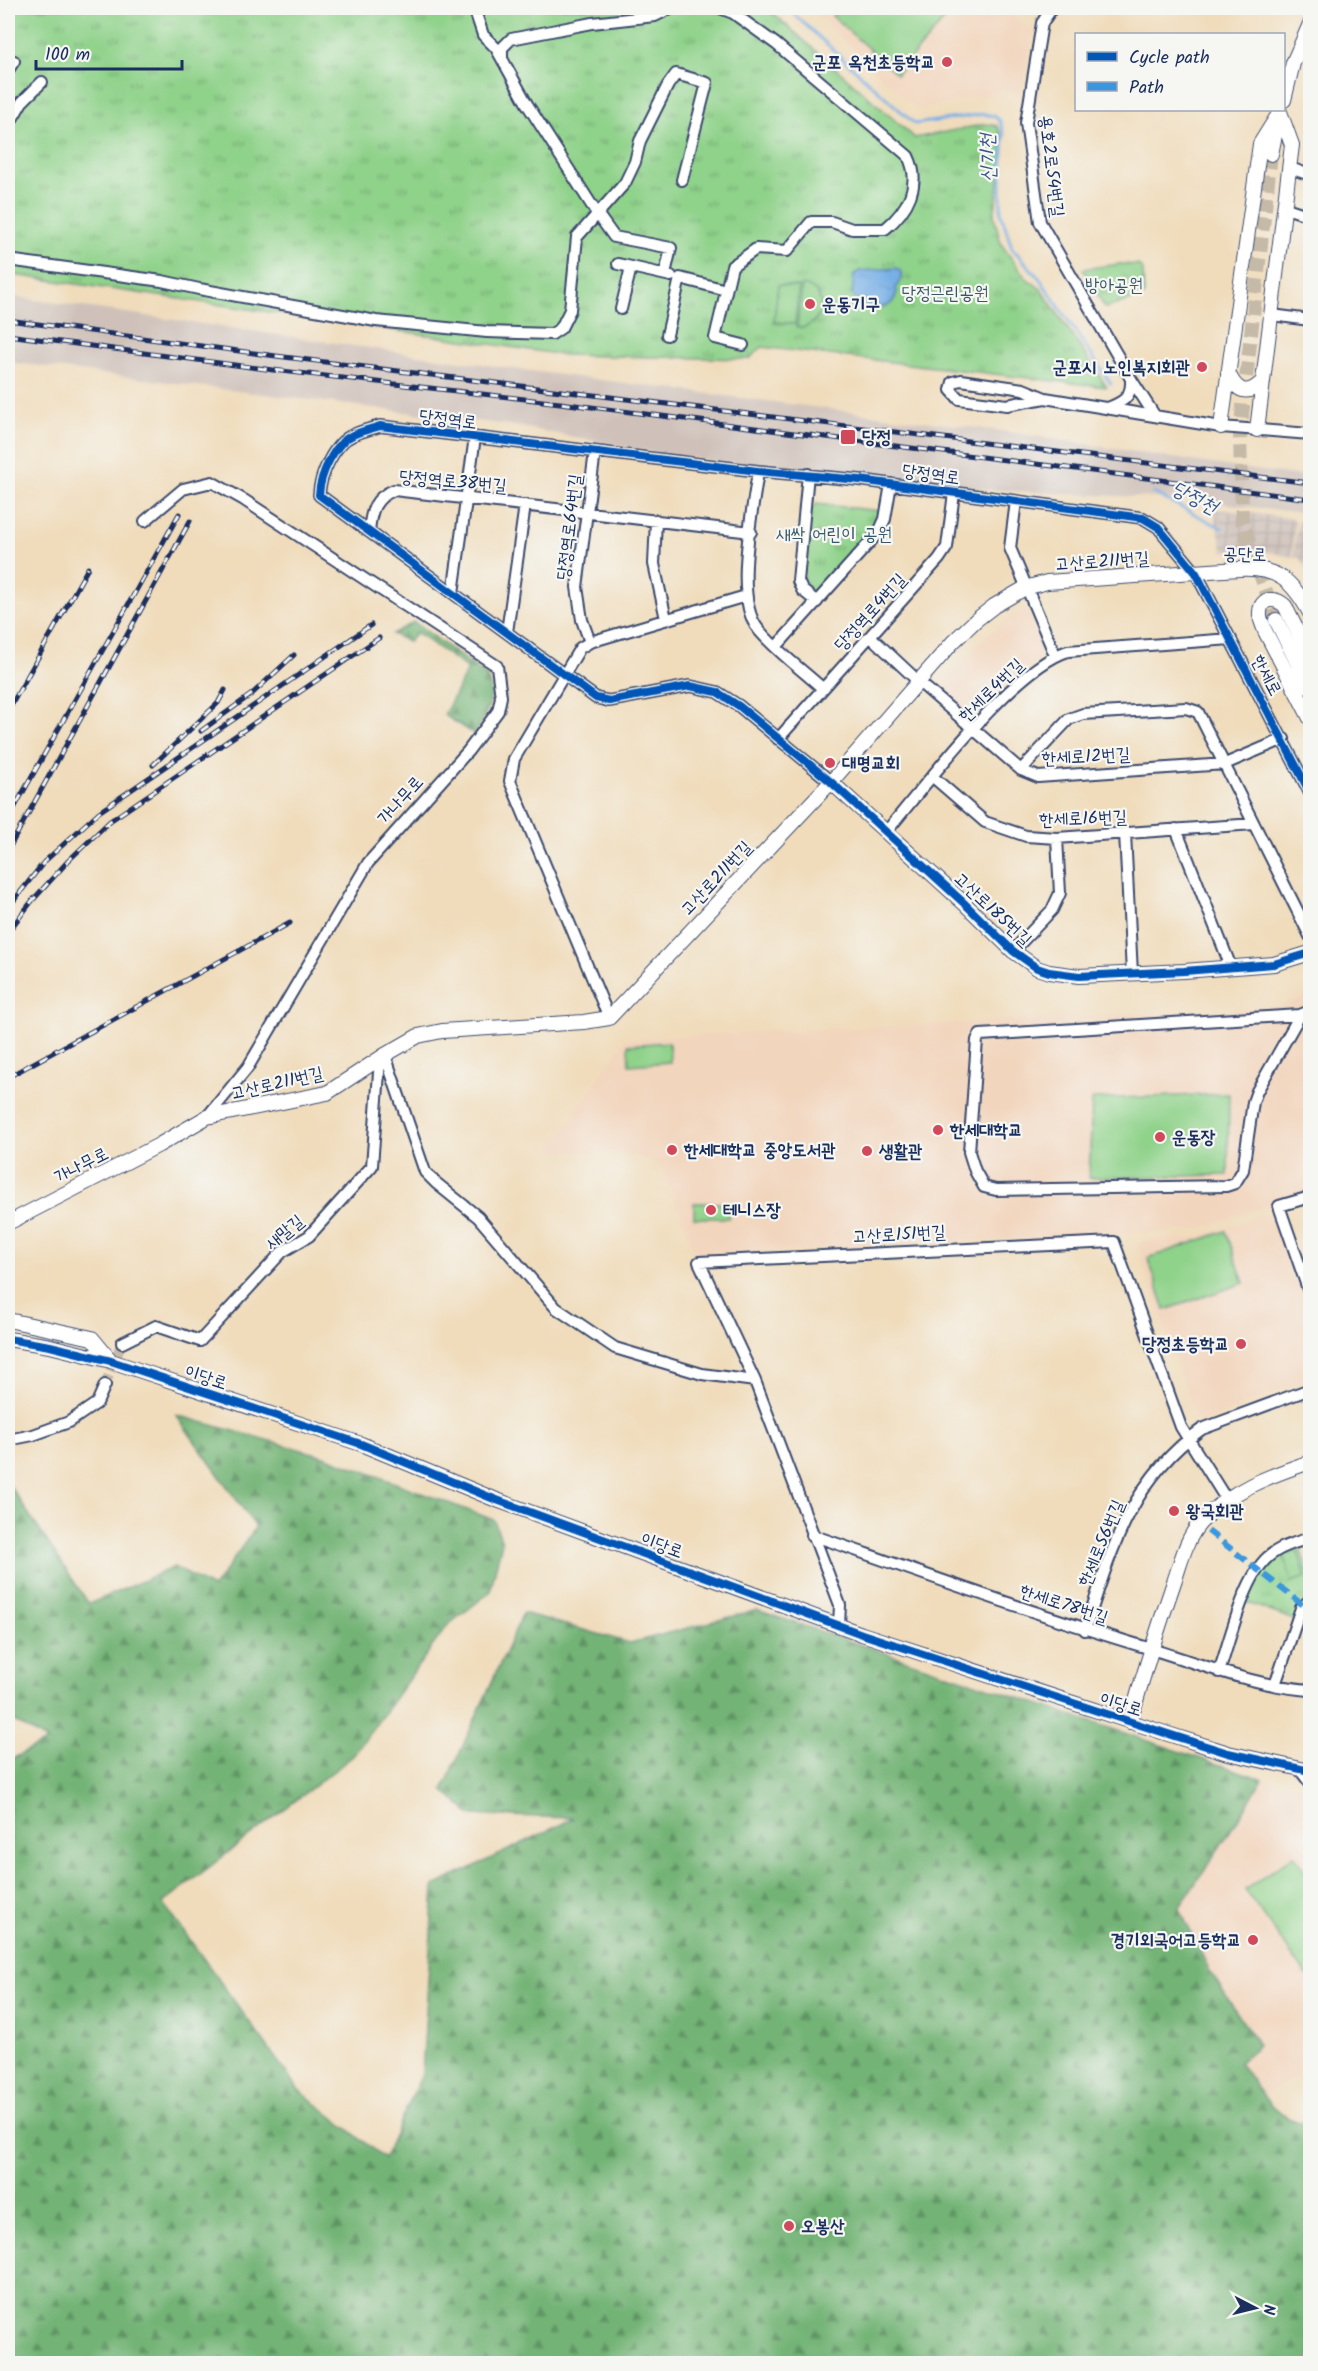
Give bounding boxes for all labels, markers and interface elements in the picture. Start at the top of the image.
scale bar [36,33,182,71]
legend [1075,33,1285,111]
text: 100 m [45,41,90,70]
text: Cycle path [1129,44,1210,73]
place label: 군포 옥천초등학교 [812,49,935,78]
marker: 군포 옥천초등학교 [940,55,954,69]
text: Path [1129,74,1164,103]
street label: 용호2로54번길 [1030,114,1071,219]
water label: 신기천 [973,132,1005,182]
park label: 방아공원 [1085,272,1143,301]
park label: 당정근린공원 [902,280,988,309]
place label: 운동기구 [822,291,880,320]
marker: 운동기구 [803,297,817,311]
place label: 군포시 노인복지회관 [1053,354,1191,383]
marker: 군포시 노인복지회관 [1195,360,1209,374]
street label: 당정역로 [417,403,478,438]
place label: 당정 [862,424,891,453]
marker: 당정 [839,428,857,446]
street label: 당정역로 [900,457,961,494]
street label: 당정역로38번길 [398,463,508,502]
street label: 당정역로64번길 [550,472,591,582]
water label: 당정천 [1165,474,1225,525]
park label: 새싹 어린이 공원 [776,521,892,550]
street label: 공단로 [1223,540,1267,571]
street label: 고산로211번길 [1054,545,1151,580]
street label: 당정역로4번길 [828,567,915,659]
street label: 한세로 [1243,650,1289,702]
street label: 한세로4번길 [952,652,1032,730]
street label: 한세로12번길 [1041,741,1132,774]
place label: 대명교회 [842,750,900,779]
marker: 대명교회 [823,756,837,770]
street label: 가나무로 [371,770,431,832]
street label: 한세로16번길 [1039,803,1128,836]
street label: 고산로211번길 [674,834,760,923]
street label: 고산로185번길 [946,866,1038,955]
street label: 고산로211번길 [228,1060,327,1109]
place label: 한세대학교 [949,1117,1022,1146]
marker: 한세대학교 [931,1123,945,1137]
place label: 운동장 [1172,1124,1216,1153]
marker: 운동장 [1153,1130,1167,1144]
place label: 한세대학교 중앙도서관 [683,1137,836,1166]
place label: 생활관 [878,1138,923,1167]
street label: 가나무로 [49,1140,114,1192]
marker: 한세대학교 중앙도서관 [665,1143,679,1157]
marker: 생활관 [860,1144,874,1158]
place label: 테니스장 [723,1197,781,1226]
marker: 테니스장 [704,1203,718,1217]
street label: 새말길 [259,1208,311,1258]
street label: 고산로151번길 [852,1219,947,1252]
place label: 당정초등학교 [1142,1331,1229,1360]
marker: 당정초등학교 [1234,1337,1248,1351]
street label: 이당로 [180,1358,231,1399]
street label: 한세로56번길 [1071,1495,1134,1592]
place label: 왕국회관 [1186,1498,1244,1527]
marker: 왕국회관 [1167,1504,1181,1518]
street label: 이당로 [636,1525,687,1567]
street label: 한세로78번길 [1016,1577,1112,1634]
street label: 이당로 [1096,1685,1146,1726]
place label: 경기외국어고등학교 [1111,1927,1241,1956]
marker: 경기외국어고등학교 [1246,1933,1260,1947]
place label: 오봉산 [801,2213,845,2242]
marker: 오봉산 [782,2219,796,2233]
north arrow [1225,2278,1285,2338]
text: N [1255,2303,1281,2316]

